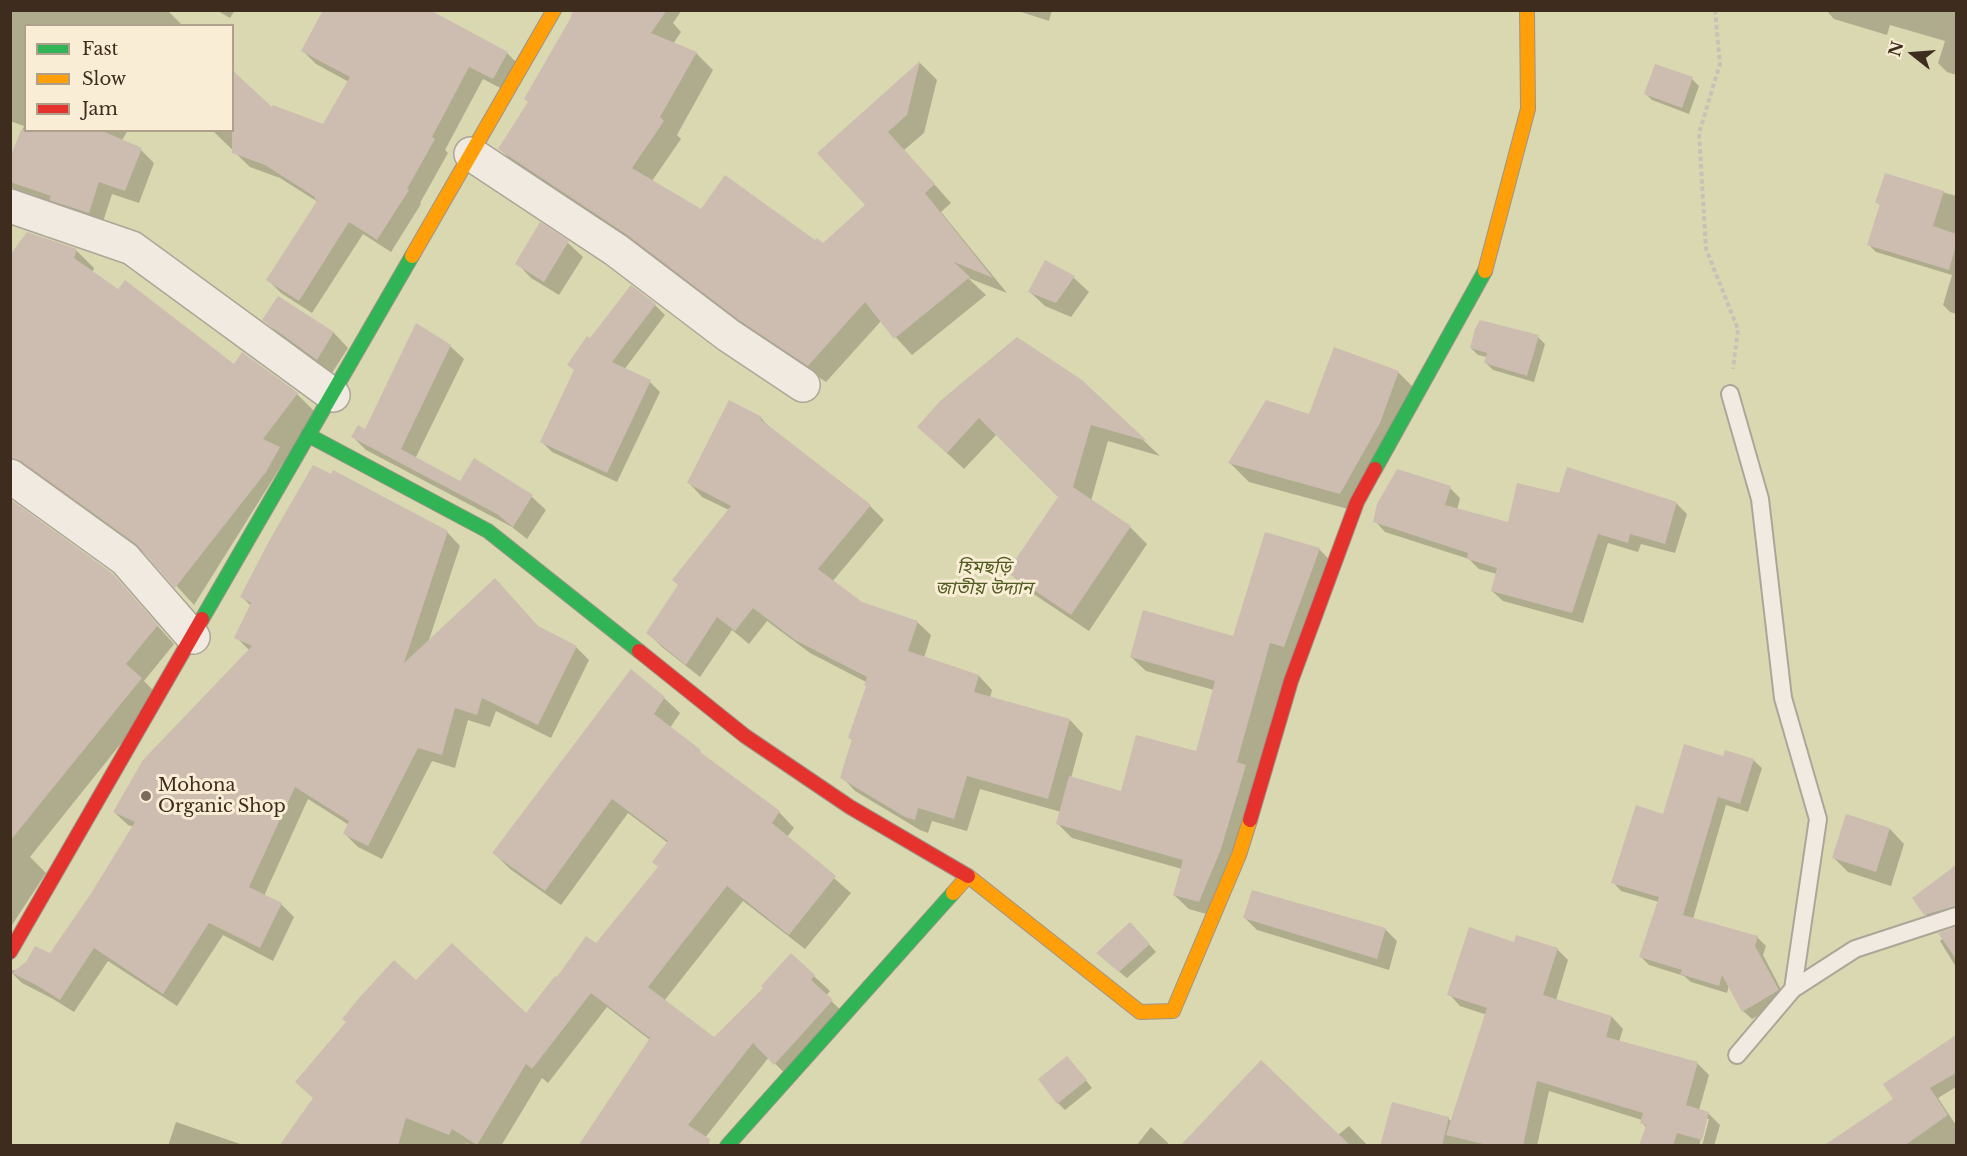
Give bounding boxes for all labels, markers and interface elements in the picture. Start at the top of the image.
legend [24,24,234,132]
north arrow [1883,24,1943,84]
text: Fast [82,38,118,60]
text: N [1884,39,1908,59]
text: Slow [82,68,126,90]
text: Jam [82,98,118,120]
park label: হিমছড়ি জাতীয় উদ্যান [935,557,1033,600]
place label: Mohona Organic Shop [158,775,286,818]
marker: Mohona Organic Shop [139,789,153,803]

